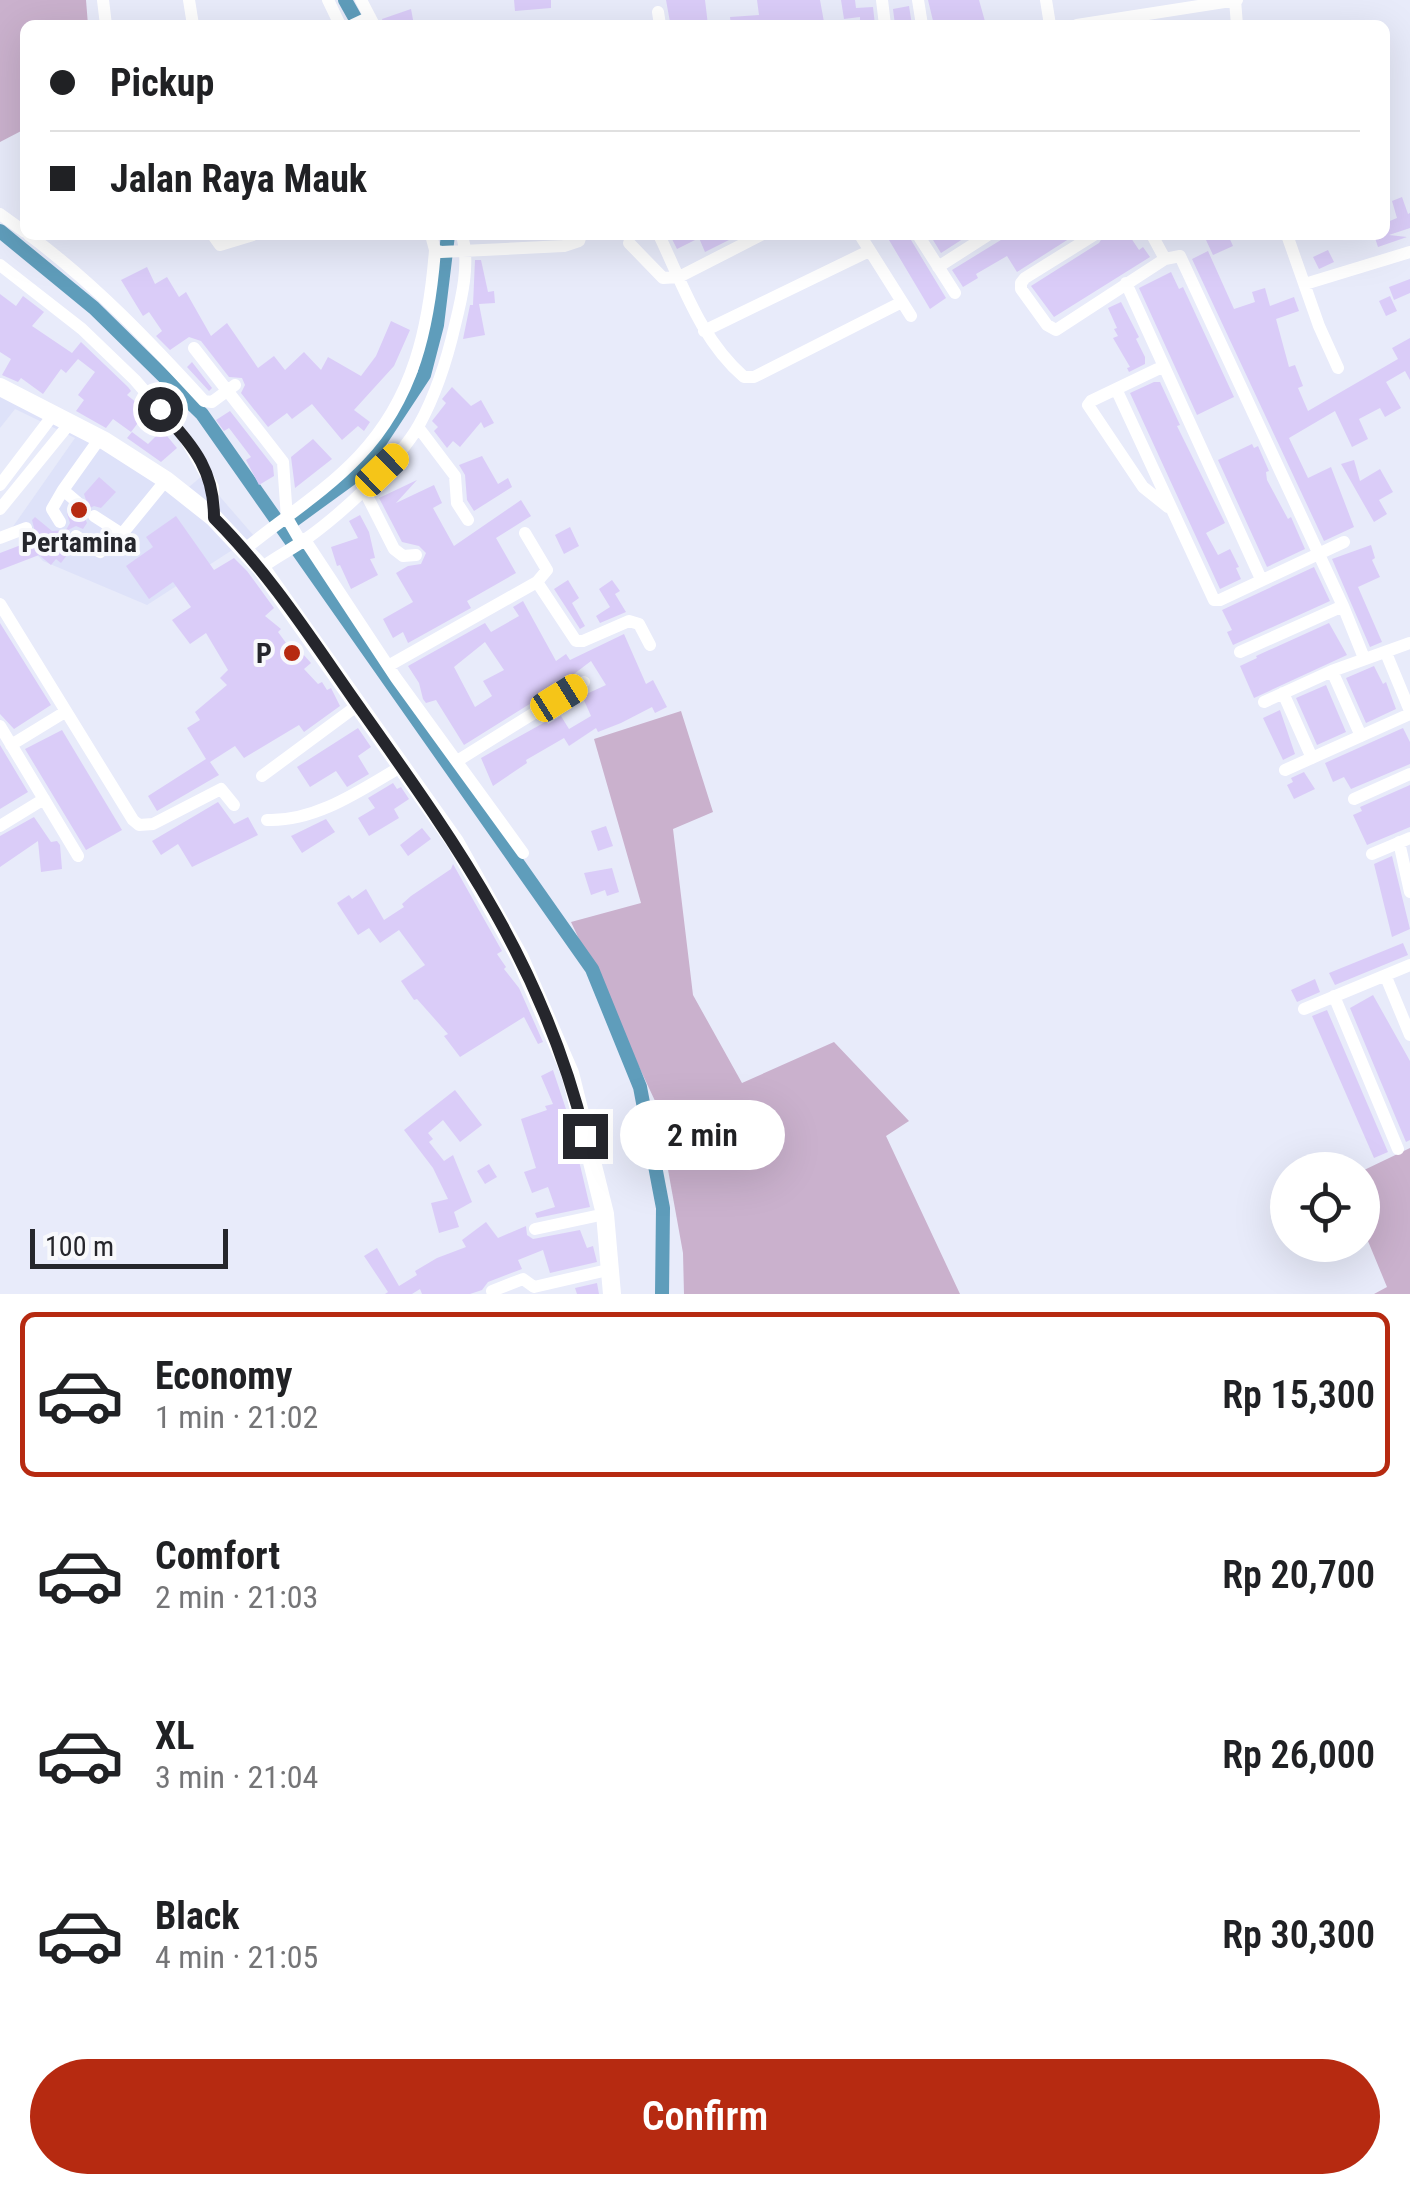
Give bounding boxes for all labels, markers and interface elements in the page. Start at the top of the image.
text: Pickup [110,61,214,105]
text: Jalan Raya Mauk [110,157,367,201]
route start [138,387,183,432]
car [350,438,414,502]
marker: Pertamina [68,499,90,521]
place label: Pertamina [21,526,137,559]
place label: P [256,637,272,670]
marker: P [281,642,303,664]
car [526,669,592,727]
callout: 2 min [620,1101,785,1171]
route end [563,1114,608,1159]
text: 2 min [667,1116,738,1154]
map controls [1270,1152,1380,1262]
button: locate [1270,1152,1380,1262]
scale bar [30,1224,228,1268]
text: 100 m [45,1230,114,1263]
icon: car [35,1350,125,1440]
text: Economy [155,1354,292,1398]
text: Rp 15,300 [1222,1373,1375,1417]
text: 1 min · 21:02 [155,1398,318,1436]
icon: car [35,1530,125,1620]
text: Comfort [155,1534,280,1578]
text: Rp 20,700 [1222,1553,1375,1597]
text: 2 min · 21:03 [155,1578,318,1616]
icon: car [35,1710,125,1800]
text: XL [155,1714,194,1758]
text: Rp 26,000 [1222,1733,1375,1777]
text: 3 min · 21:04 [155,1758,318,1796]
icon: car [35,1890,125,1980]
text: Black [155,1894,239,1938]
text: Rp 30,300 [1222,1913,1375,1957]
text: 4 min · 21:05 [155,1938,318,1976]
button: Confirm [30,2059,1380,2174]

